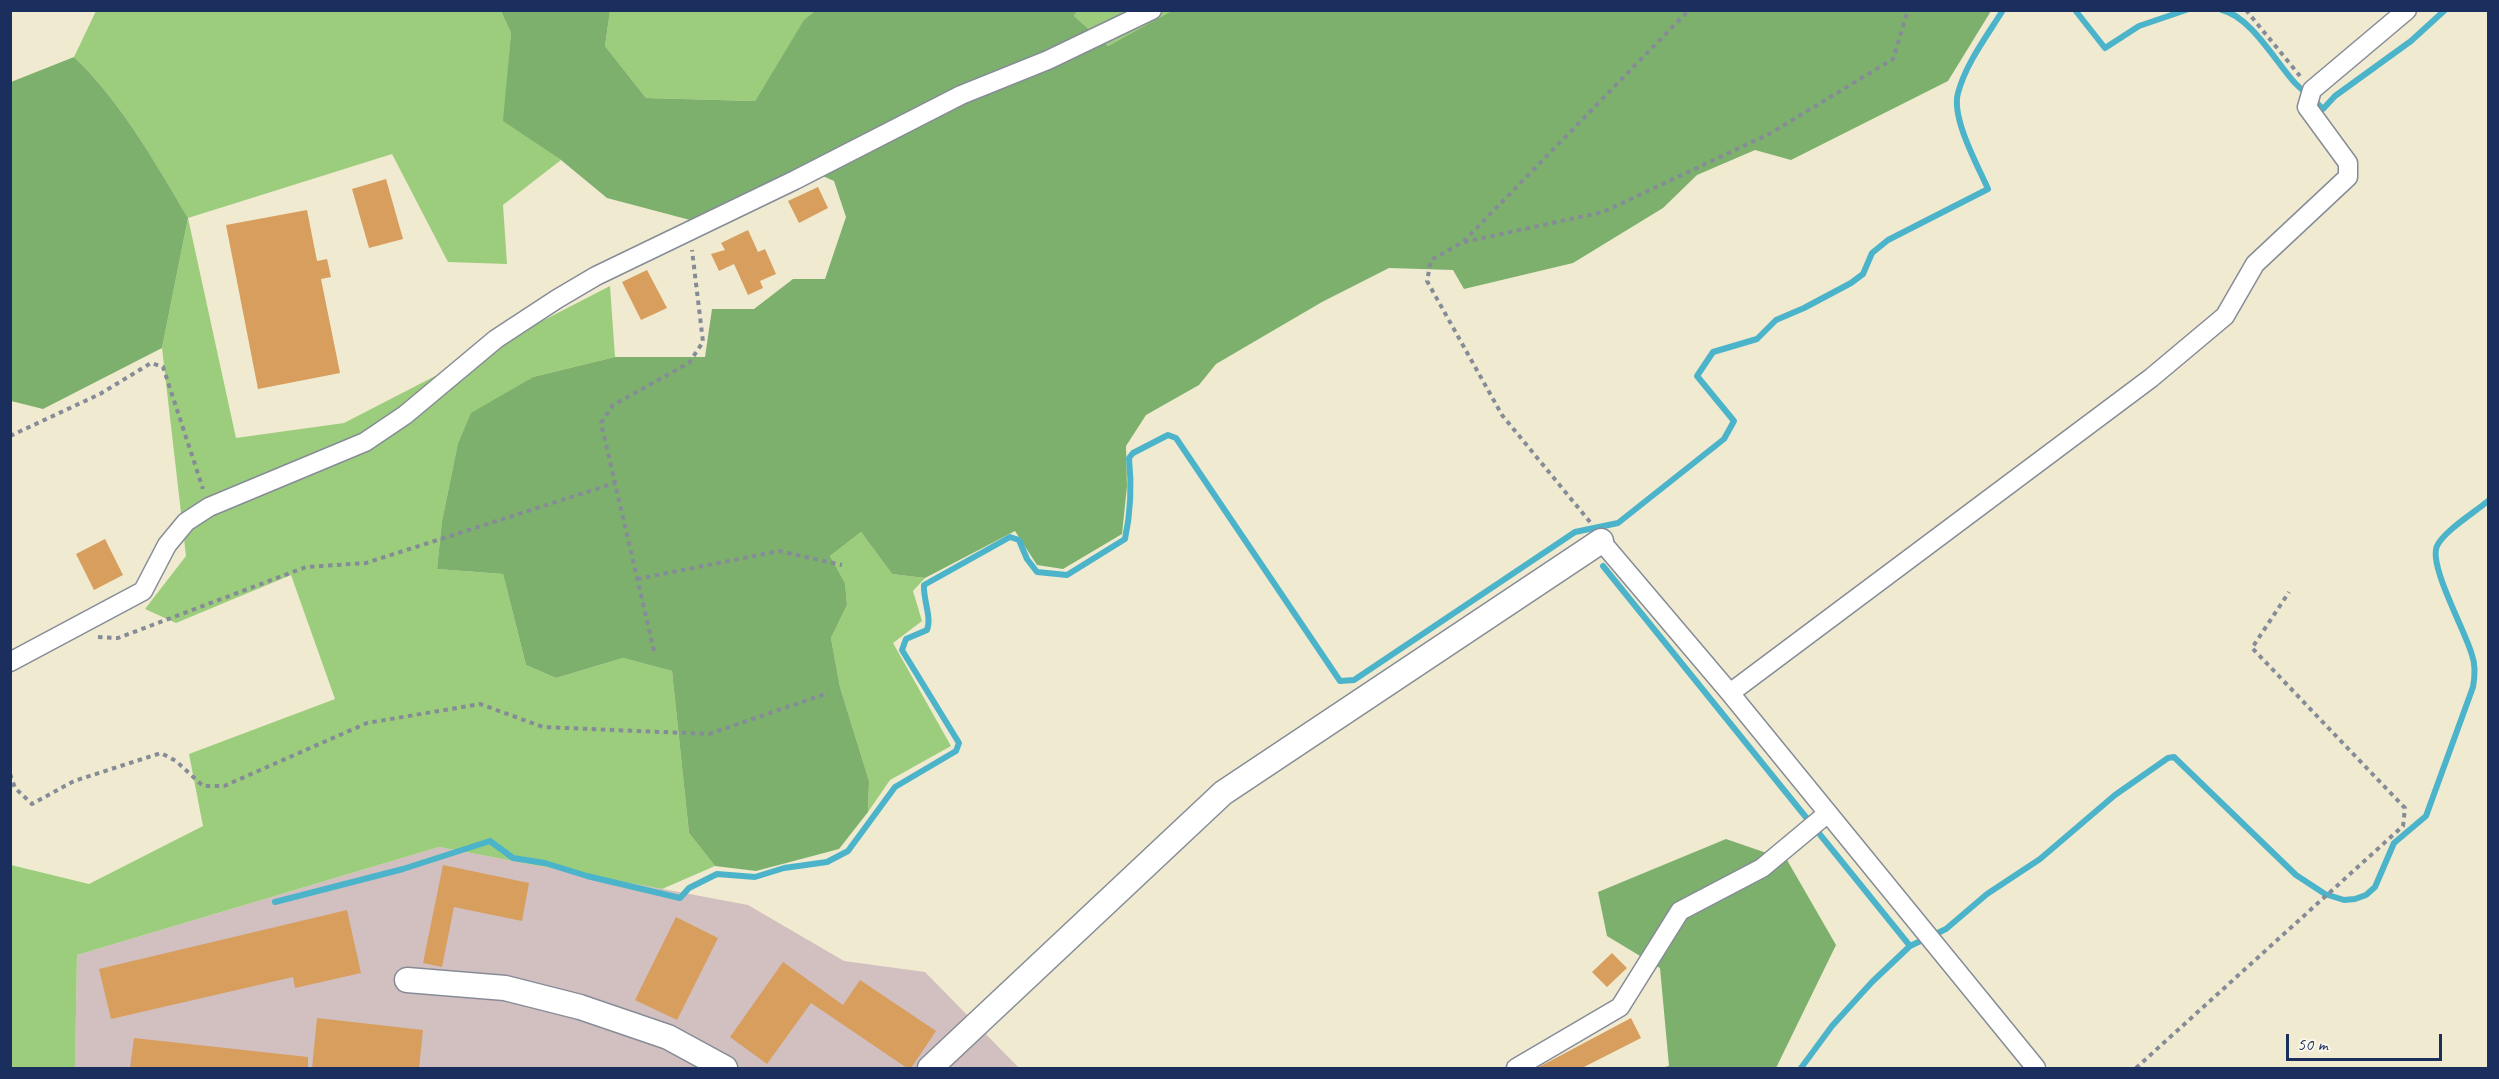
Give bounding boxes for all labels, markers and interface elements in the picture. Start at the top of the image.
scale bar [2289,1022,2445,1060]
text: 50 m [2297,1033,2328,1055]

